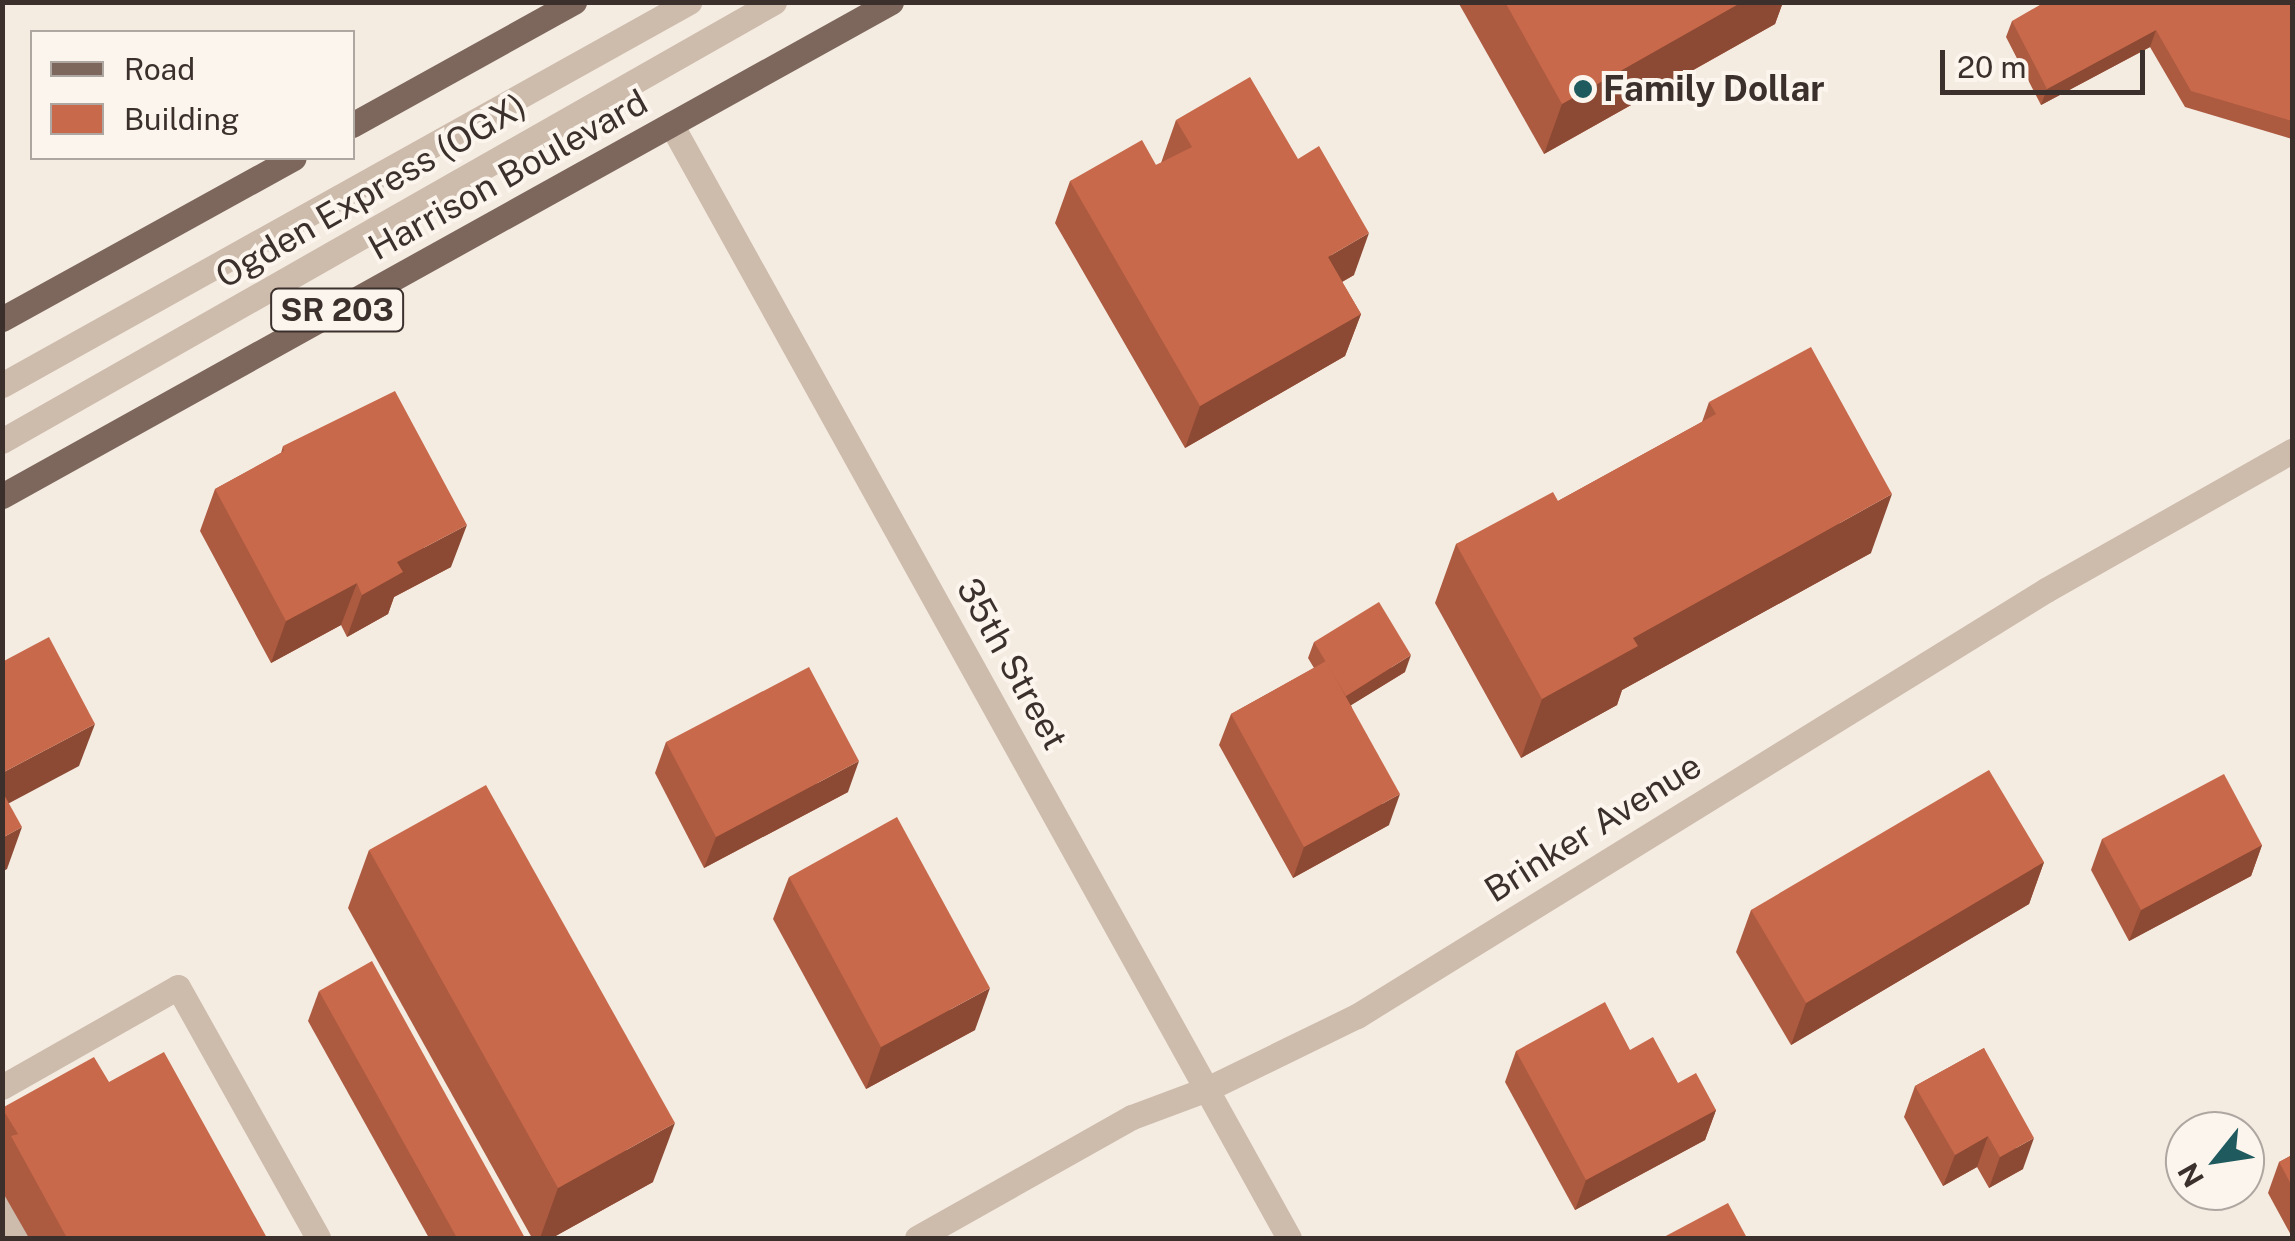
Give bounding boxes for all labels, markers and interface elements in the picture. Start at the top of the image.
legend [30,30,355,160]
scale bar [1945,30,2150,92]
text: 20 m [1957,49,2026,85]
text: Road [124,51,195,87]
place label: Family Dollar [1603,68,1825,110]
marker: Family Dollar [1572,78,1594,100]
street label: Harrison Boulevard [361,81,655,269]
street label: Ogden Express (OGX) [208,85,534,297]
text: Building [124,101,239,137]
road number: SR 203 [270,283,404,337]
street label: 35th Street [948,571,1076,757]
street label: Brinker Avenue [1477,745,1709,911]
north arrow [2165,1111,2265,1211]
text: N [2171,1158,2210,1193]

